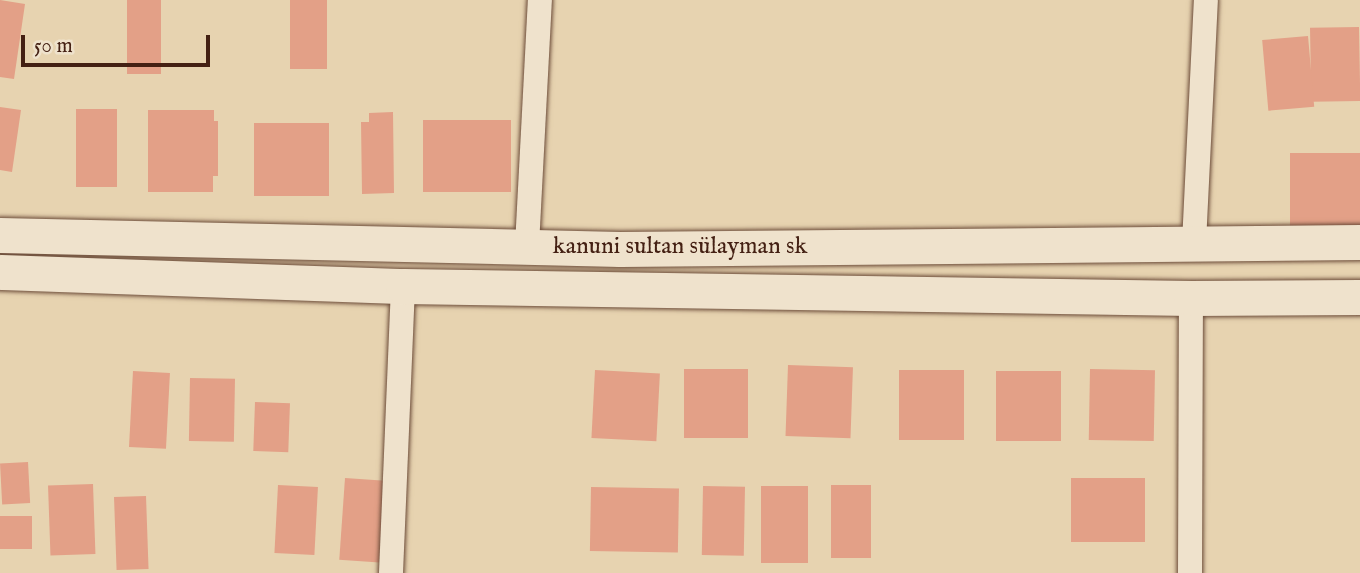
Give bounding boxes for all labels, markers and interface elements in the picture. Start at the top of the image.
scale bar [24,21,214,65]
text: 50 m [34,33,73,60]
street label: kanuni sultan sülayman sk [553,233,807,261]

